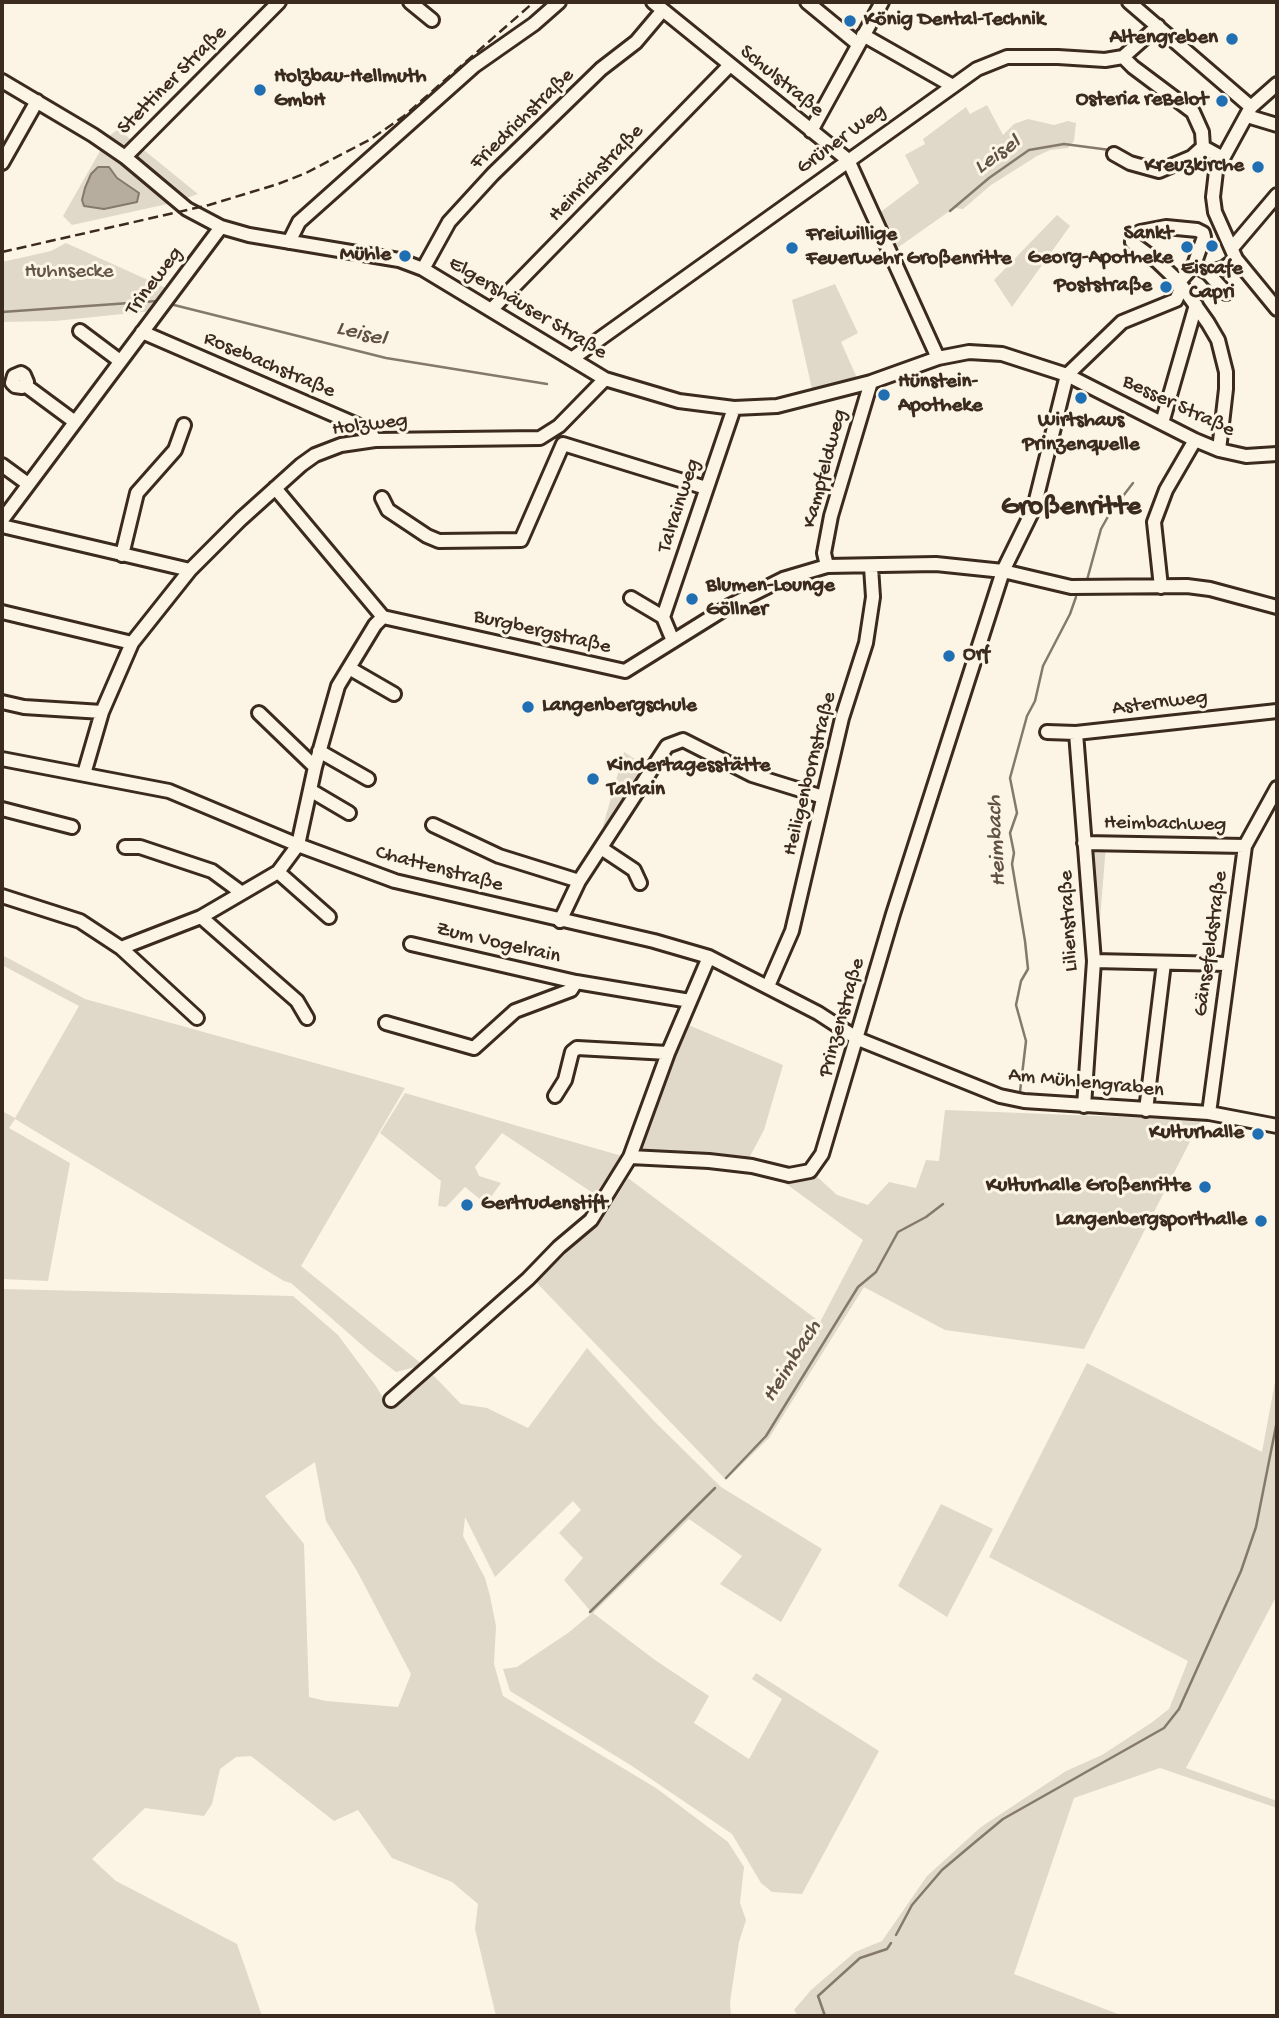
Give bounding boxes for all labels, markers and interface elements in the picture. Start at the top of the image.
place label: König Dental-Technik [864,8,1045,34]
marker: König Dental-Technik [842,13,858,29]
street label: Stettiner Straße [113,21,233,141]
place label: Altengreben [1109,26,1218,52]
marker: Altengreben [1224,31,1240,47]
street label: Schulstraße [734,40,828,124]
street label: Friedrichstraße [466,64,580,176]
place label: Holzbau-Hellmuth GmbH [274,65,427,115]
marker: Holzbau-Hellmuth GmbH [252,82,268,98]
place label: Osteria reBelot [1076,88,1208,114]
marker: Osteria reBelot [1214,93,1230,109]
street label: Grüner Weg [792,99,892,181]
street label: Heinrichstraße [544,120,650,228]
water label: Leisel [969,130,1027,182]
place label: Kreuzkirche [1144,154,1244,180]
marker: Kreuzkirche [1250,159,1266,175]
place label: Sankt Georg-Apotheke [1028,222,1173,272]
place label: Freiwillige Feuerwehr Großenritte [806,223,1012,273]
marker: Eiscafe Capri [1204,238,1220,254]
marker: Sankt Georg-Apotheke [1179,239,1195,255]
marker: Freiwillige Feuerwehr Großenritte [784,240,800,256]
street label: Trineweg [121,242,189,322]
place label: Mühle [340,243,391,269]
marker: Mühle [397,248,413,264]
street label: Elgershäuser Straße [443,252,611,366]
place label: Eiscafe Capri [1181,257,1243,307]
park label: Huhnsecke [24,260,114,286]
place label: Poststraße [1054,274,1152,300]
marker: Poststraße [1158,279,1174,295]
water label: Leisel [333,315,389,355]
street label: Rosebachstraße [199,327,339,405]
place label: Hünstein- Apotheke [898,370,983,420]
street label: Besser Straße [1118,370,1238,444]
marker: Hünstein- Apotheke [876,387,892,403]
marker: Wirtshaus Prinzenquelle [1073,390,1089,406]
street label: Kampfeldweg [798,407,854,531]
street label: Holzweg [331,409,409,443]
place label: Wirtshaus Prinzenquelle [1023,409,1139,459]
street label: Talrainweg [653,456,707,556]
district label: Großenritte [1001,492,1141,526]
place label: Blumen-Lounge Göllner [706,574,835,624]
marker: Blumen-Lounge Göllner [684,591,700,607]
street label: Burgbergstraße [471,605,613,661]
place label: Orf [963,643,990,669]
marker: Orf [941,648,957,664]
street label: Asternweg [1111,686,1209,722]
street label: Heiligenbornstraße [778,690,844,858]
place label: Langenbergschule [542,694,697,720]
marker: Langenbergschule [520,699,536,715]
place label: Kindertagesstätte Talrain [607,754,770,804]
marker: Kindertagesstätte Talrain [585,771,601,787]
water label: Heimbach [982,795,1014,887]
street label: Heimbachweg [1104,811,1226,839]
street label: Chattenstraße [372,841,506,899]
street label: Lilienstraße [1055,870,1085,972]
street label: Gänsefeldstraße [1189,870,1235,1018]
street label: Zum Vogelrain [433,917,563,971]
street label: Prinzenstraße [814,956,872,1080]
street label: Am Mühlengraben [1007,1063,1165,1105]
place label: Kulturhalle [1149,1121,1244,1147]
marker: Kulturhalle [1250,1126,1266,1142]
place label: Kulturhalle Großenritte [986,1174,1191,1200]
marker: Kulturhalle Großenritte [1197,1179,1213,1195]
place label: Gertrudenstift [481,1192,607,1218]
marker: Gertrudenstift [459,1197,475,1213]
place label: Langenbergsporthalle [1056,1208,1247,1234]
marker: Langenbergsporthalle [1253,1213,1269,1229]
water label: Heimbach [757,1316,829,1408]

